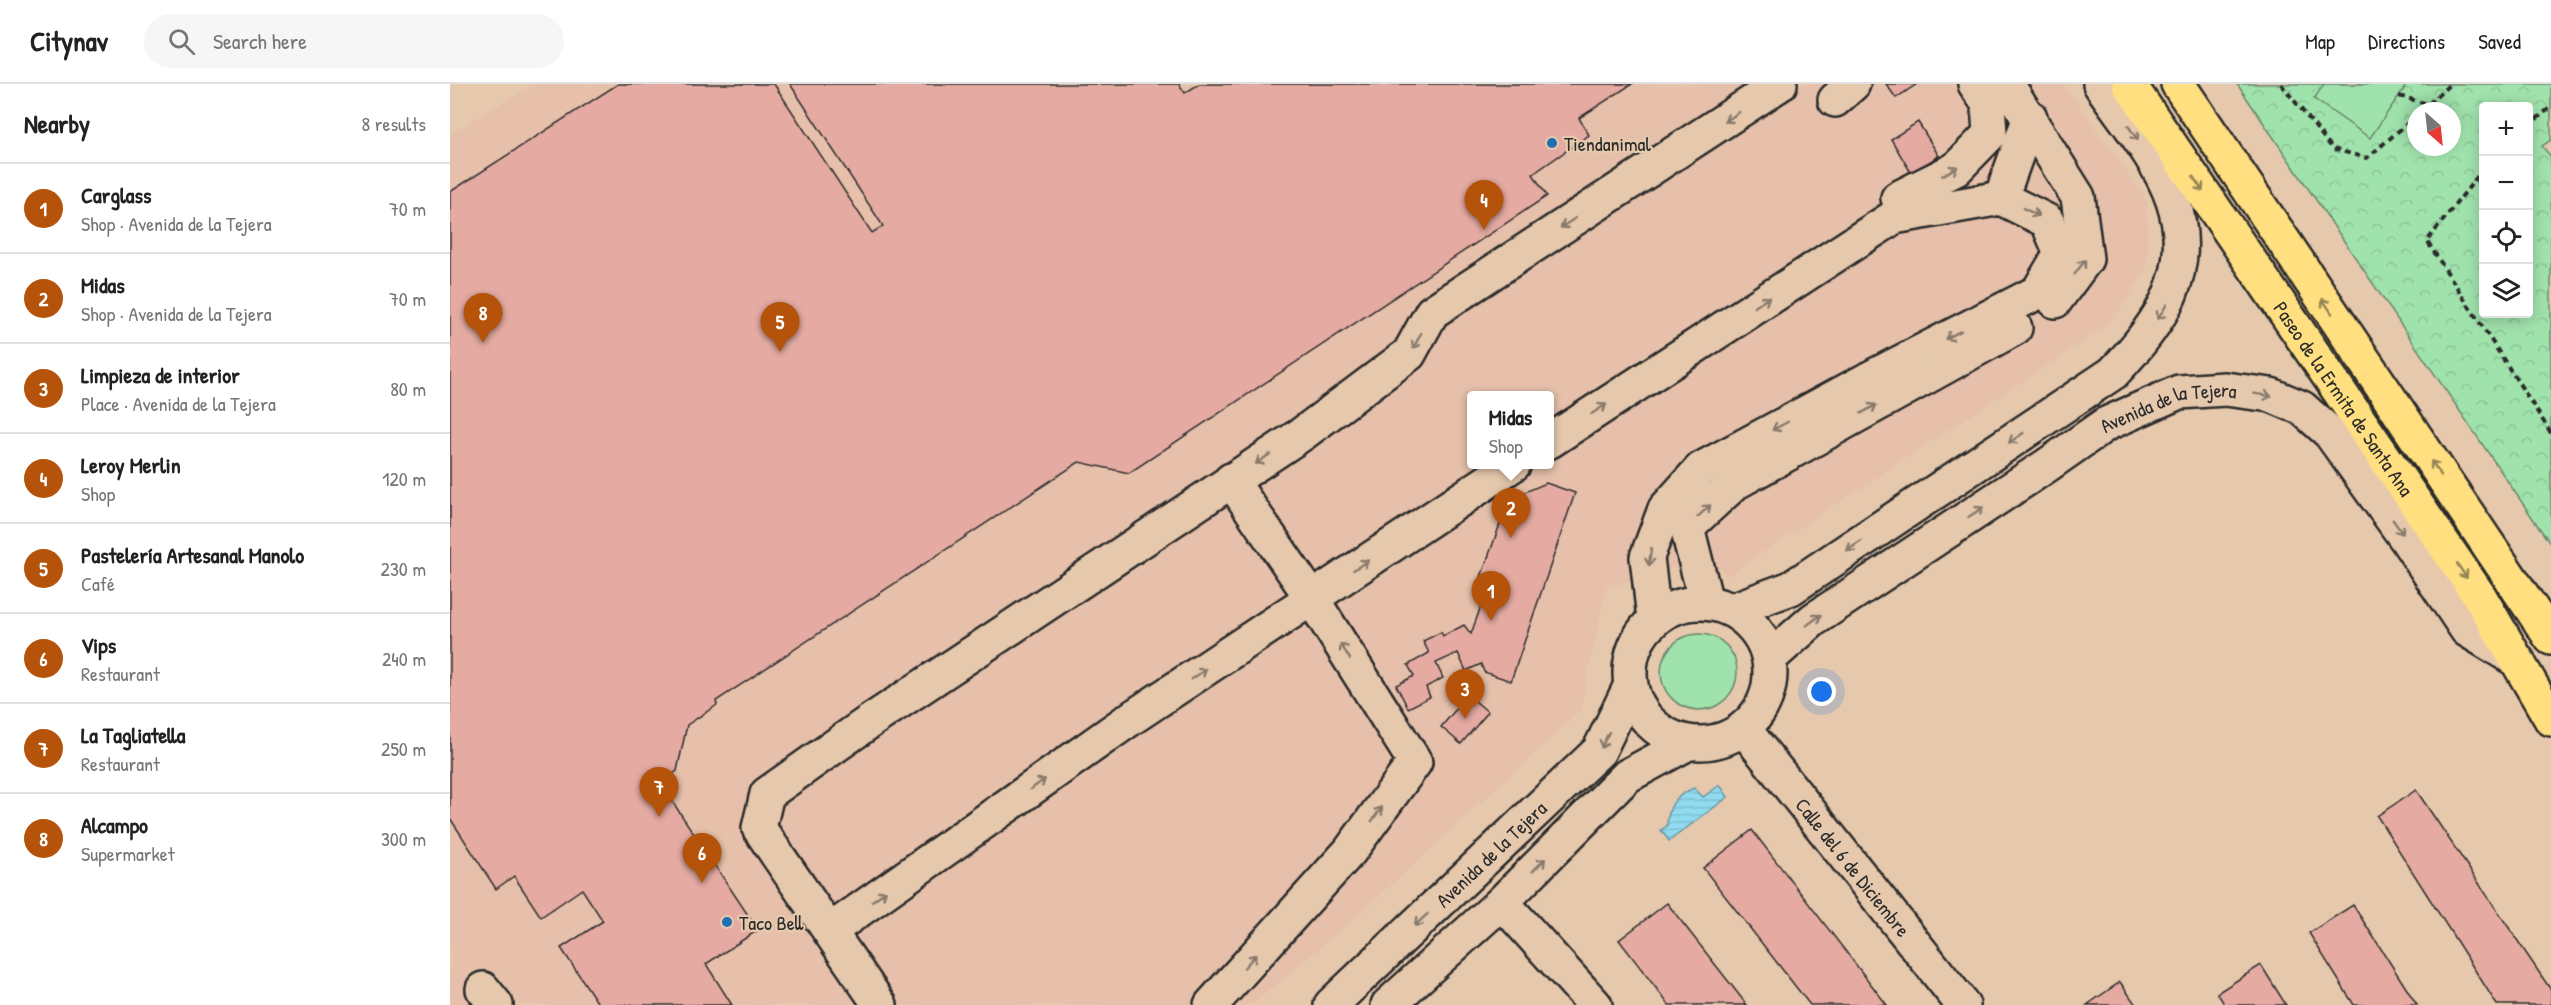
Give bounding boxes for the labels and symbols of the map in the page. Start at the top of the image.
north arrow [2407,102,2461,156]
one-way arrow [1724,111,1740,123]
one-way arrow [2127,124,2139,140]
place label: Tiendanimal [1564,130,1651,157]
marker: Tiendanimal [1545,136,1559,150]
one-way arrow [1941,165,1958,177]
one-way arrow [2192,176,2204,192]
pin: 4 [1464,180,1504,230]
one-way arrow [2021,207,2039,219]
one-way arrow [1560,218,1577,230]
one-way arrow [2073,260,2086,276]
pin: 8 [464,294,502,343]
one-way arrow [1753,296,1770,308]
street label: Paseo de la Ermita de Santa Ana [2268,296,2420,501]
one-way arrow [2321,298,2333,315]
pin: 5 [760,302,800,352]
one-way arrow [2156,304,2168,320]
one-way arrow [1944,330,1962,342]
one-way arrow [1411,332,1423,349]
street label: Avenida de la Tejera [2094,375,2239,438]
one-way arrow [2253,389,2272,400]
one-way arrow [1590,403,1607,415]
one-way arrow [1859,403,1877,414]
one-way arrow [1772,421,1790,432]
one-way arrow [2008,432,2025,444]
one-way arrow [1256,453,1272,465]
one-way arrow [2430,460,2442,476]
pin: 2 [1492,488,1530,538]
one-way arrow [1696,505,1711,519]
one-way arrow [1968,506,1984,518]
one-way arrow [2392,519,2404,535]
one-way arrow [1846,540,1862,552]
one-way arrow [1644,547,1655,566]
one-way arrow [1352,559,1369,571]
one-way arrow [2456,562,2468,579]
pin: 1 [1472,572,1510,621]
one-way arrow [1806,614,1822,627]
one-way arrow [1338,643,1350,660]
one-way arrow [1191,668,1207,680]
pin: 3 [1446,670,1484,719]
your location [1807,677,1836,706]
one-way arrow [1598,731,1610,749]
pin: 7 [640,768,678,817]
one-way arrow [1030,778,1046,790]
street label: Calle del 6 de Diciembre [1790,792,1917,942]
street label: Avenida de la Tejera [1429,794,1552,913]
one-way arrow [1371,806,1383,822]
pin: 6 [682,834,722,883]
one-way arrow [1531,857,1546,872]
one-way arrow [870,890,886,902]
place label: Taco Bell [739,909,804,936]
one-way arrow [1414,913,1429,927]
marker: Taco Bell [720,915,734,929]
one-way arrow [1243,954,1257,969]

